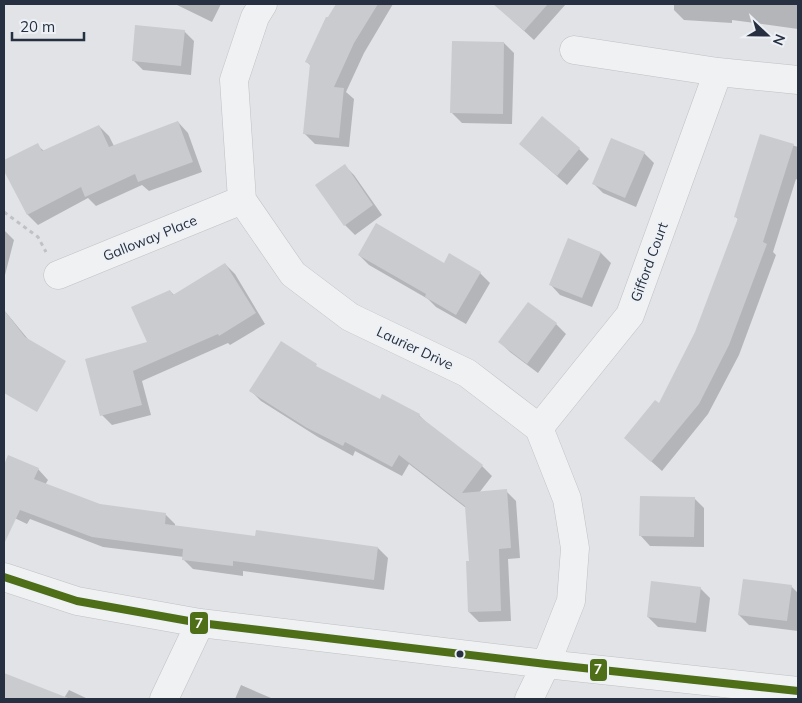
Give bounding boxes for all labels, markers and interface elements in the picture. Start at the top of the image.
scale bar [12,10,85,42]
north arrow [742,10,792,60]
text: 20 m [20,17,55,36]
text: N [769,32,789,48]
street label: Galloway Place [100,211,200,265]
street label: Gifford Court [626,220,672,304]
street label: Laurier Drive [374,322,456,374]
line badge: 7 [189,611,209,635]
text: 7 [195,614,203,632]
unlabelled marker [455,649,465,659]
line badge: 7 [589,658,608,682]
text: 7 [594,660,602,678]

